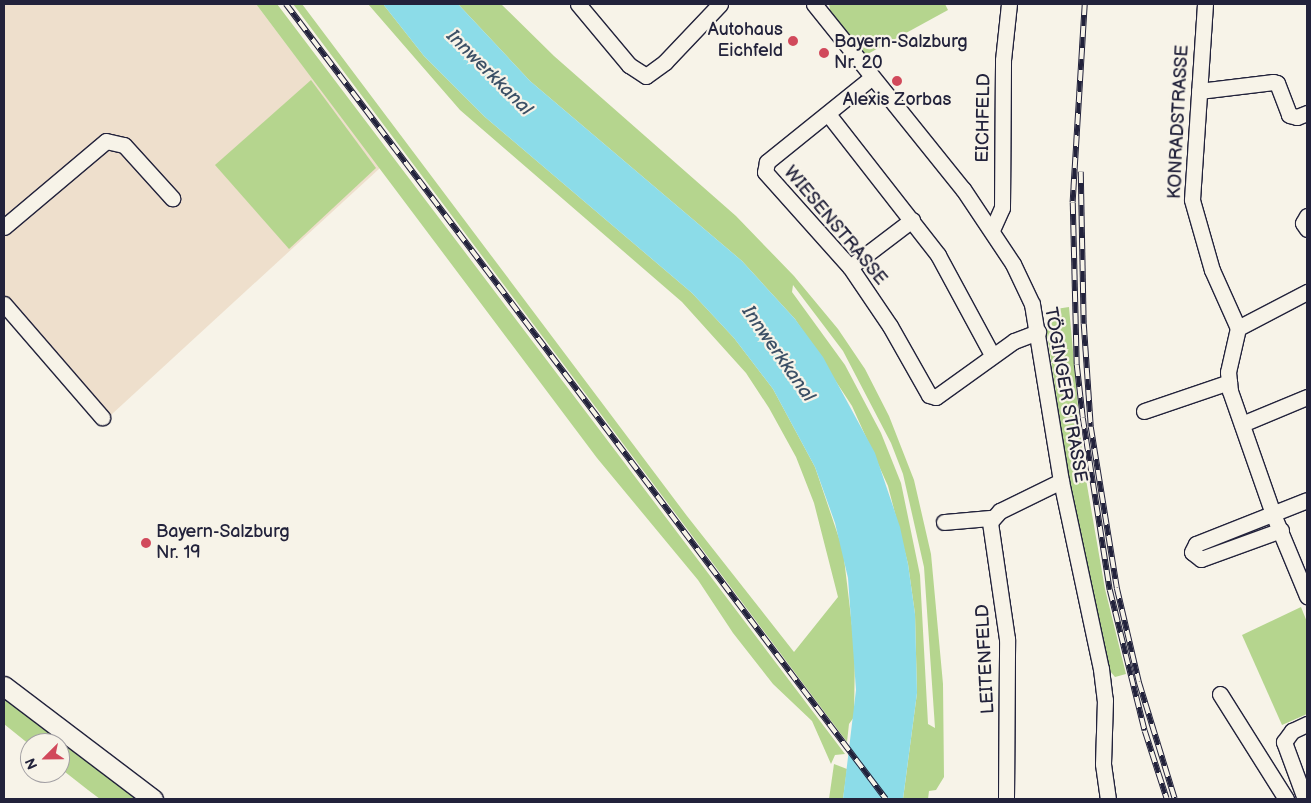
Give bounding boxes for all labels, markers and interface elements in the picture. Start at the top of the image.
place label: Autohaus Eichfeld [708,20,783,62]
water label: Innwerkkanal [441,25,537,121]
place label: Bayern-Salzburg Nr. 20 [834,32,968,74]
marker: Autohaus Eichfeld [787,35,799,47]
street label: KONRADSTRASSE [1164,44,1194,200]
marker: Bayern-Salzburg Nr. 20 [818,47,830,59]
street label: EICHFELD [972,73,996,163]
marker: Alexis Zorbas [891,75,903,87]
place label: Alexis Zorbas [843,89,951,111]
street label: WIESENSTRASSE [779,162,891,290]
water label: Innwerkkanal [736,301,820,407]
street label: TÖGINGER STRASSE [1039,305,1091,485]
place label: Bayern-Salzburg Nr. 19 [156,522,290,564]
marker: Bayern-Salzburg Nr. 19 [140,537,152,549]
street label: LEITENFELD [972,603,1000,715]
north arrow [20,733,70,783]
text: N [22,756,42,772]

